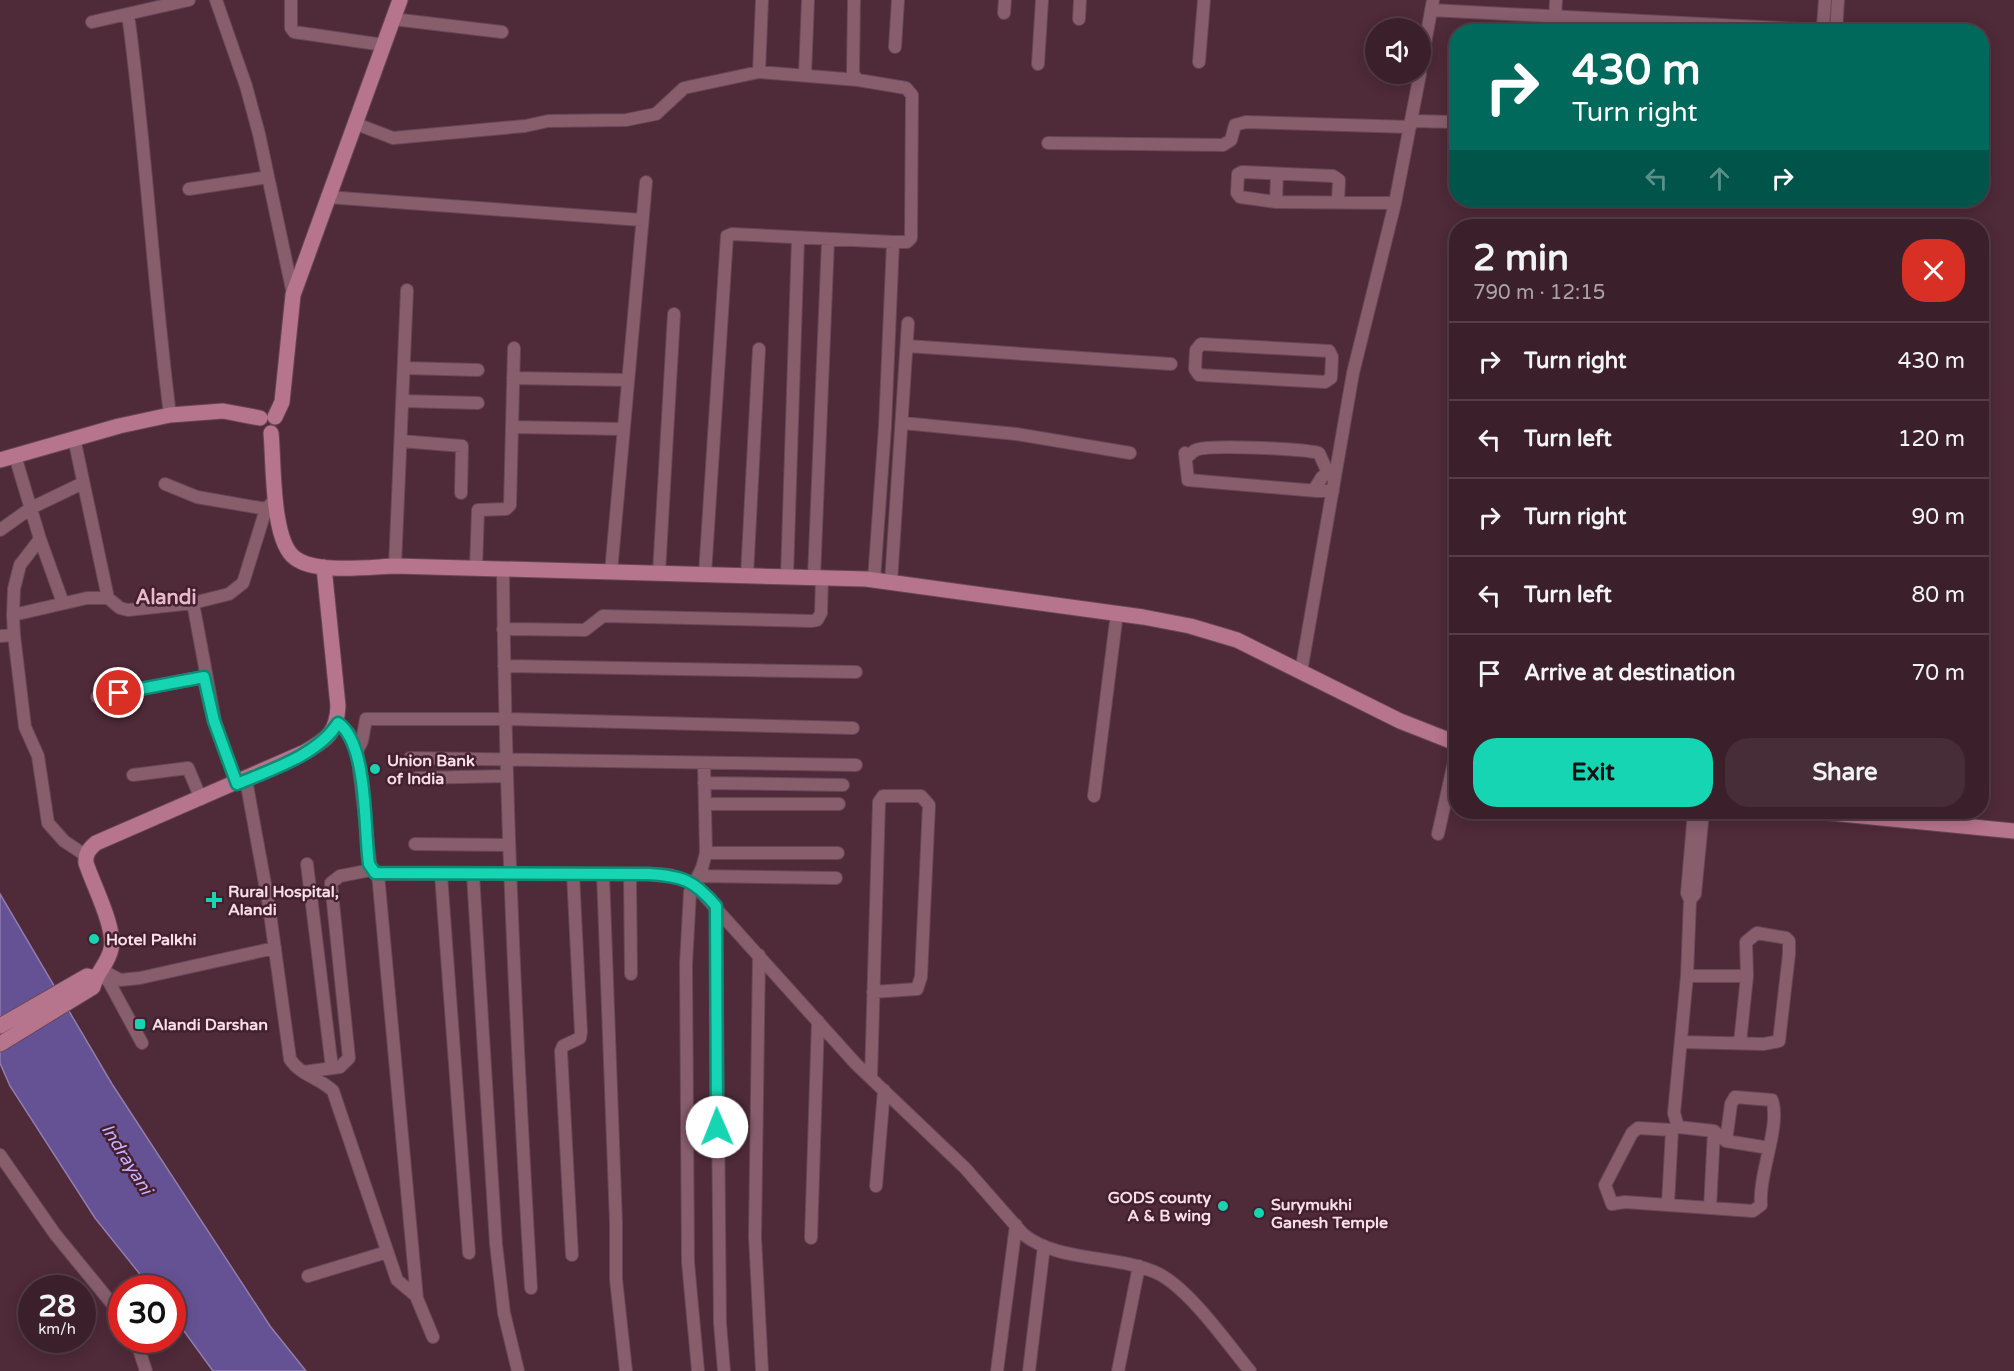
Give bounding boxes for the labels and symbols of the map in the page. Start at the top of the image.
district label: Alandi [136,586,196,610]
pin [93,667,144,718]
place label: Union Bank of India [387,751,475,789]
marker: Union Bank of India [368,762,382,776]
place label: Rural Hospital, Alandi [228,882,339,920]
marker: Rural Hospital, Alandi [205,891,223,909]
place label: Hotel Palkhi [106,930,196,950]
marker: Hotel Palkhi [87,932,101,946]
place label: Alandi Darshan [152,1015,268,1035]
marker: Alandi Darshan [133,1017,147,1031]
position arrow [685,1095,749,1159]
water label: Indrayani [97,1120,159,1201]
place label: GODS county A & B wing [1108,1188,1211,1226]
place label: Surymukhi Ganesh Temple [1271,1195,1388,1233]
marker: GODS county A & B wing [1216,1199,1230,1213]
marker: Surymukhi Ganesh Temple [1252,1206,1266,1220]
speed limit sign: 30 [108,1275,186,1353]

